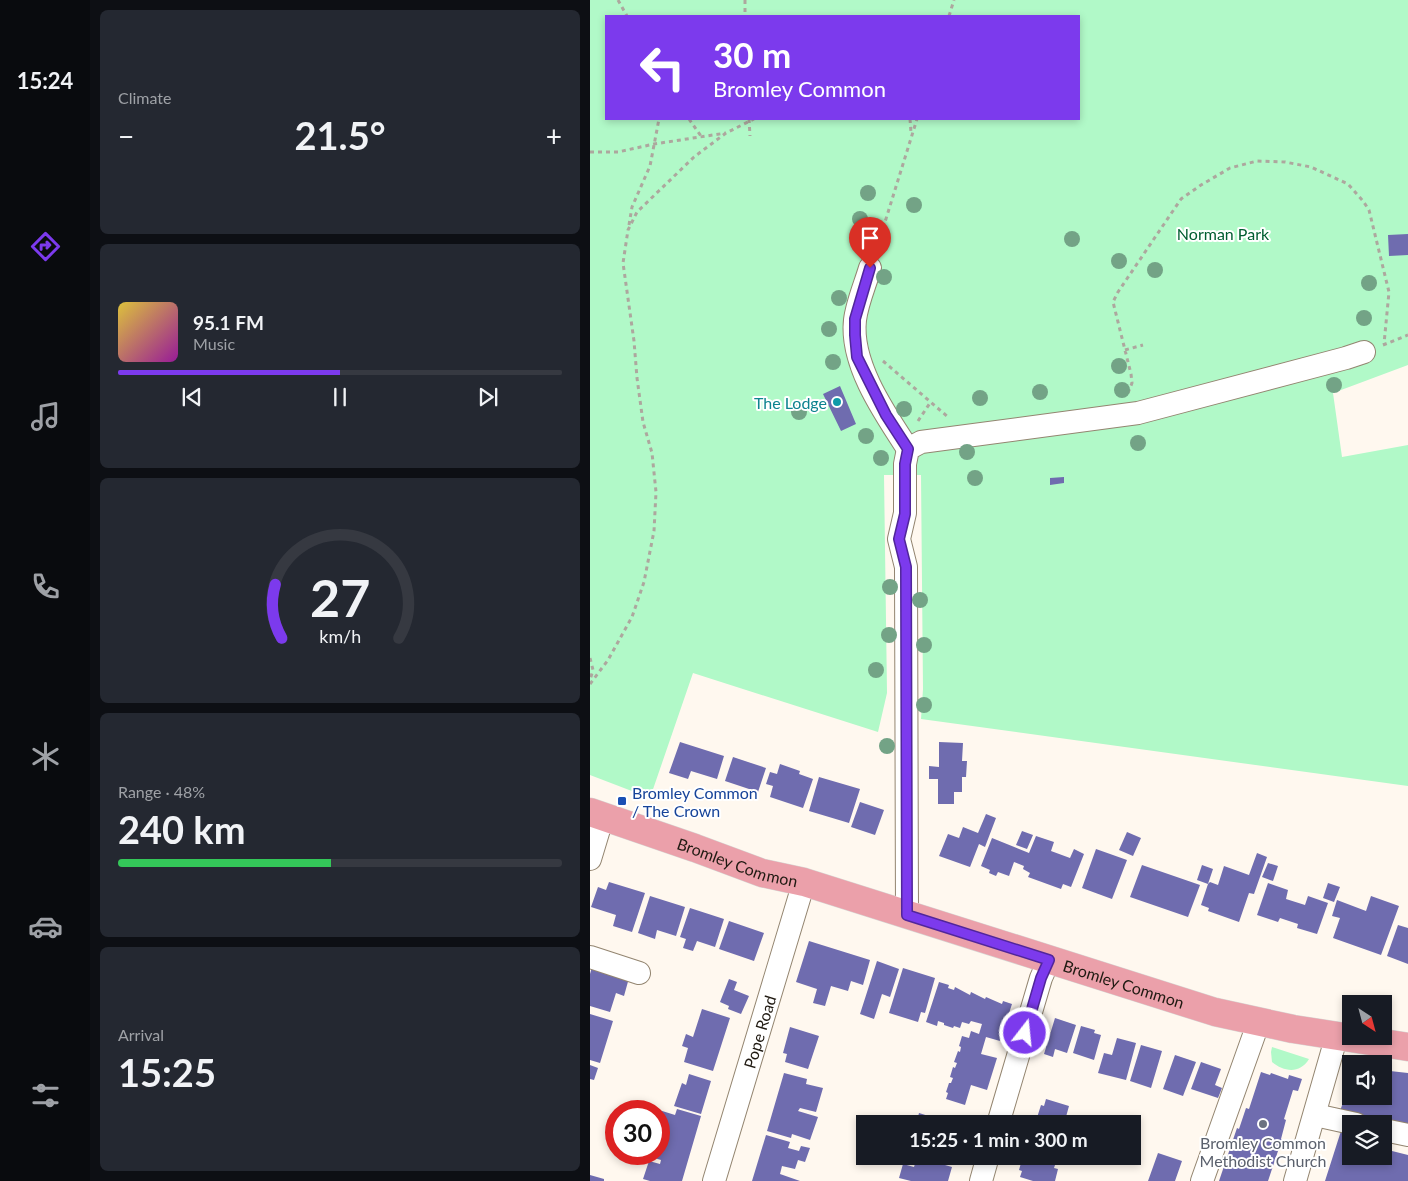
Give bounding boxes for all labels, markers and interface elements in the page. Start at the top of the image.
text: 30 m [713,33,791,75]
icon: left [630,35,695,100]
text: 15:24 [17,67,73,94]
text: Bromley Common [713,75,886,102]
text: Climate [118,88,171,107]
text: 21.5° [295,112,385,158]
text: − [118,119,134,153]
text: + [546,119,562,153]
pin [849,217,891,268]
icon: arrive [856,224,884,252]
park label: Norman Park [1177,224,1270,243]
icon: directions [28,229,63,264]
text: 95.1 FM [193,311,264,334]
text: Music [193,334,235,353]
icon: previous [178,383,206,411]
icon: pause [326,383,354,411]
icon: next [474,383,502,411]
place label: The Lodge [754,393,827,412]
marker: The Lodge [831,396,843,408]
icon: music [28,399,63,434]
text: 27 [310,566,370,628]
icon: phone [28,569,63,604]
text: km/h [319,625,361,647]
icon: climate [28,739,63,774]
text: Range · 48% [118,782,205,801]
place label: Bromley Common / The Crown [632,783,758,820]
marker: Bromley Common / The Crown [616,795,628,807]
text: 240 km [118,806,246,852]
street label: Bromley Common [675,833,800,890]
icon: car [28,909,63,944]
street label: Bromley Common [1061,955,1187,1011]
street label: Pope Road [739,993,779,1070]
north arrow [1342,995,1392,1045]
map controls [1342,995,1392,1165]
position arrow [998,1006,1050,1058]
text: Arrival [118,1025,164,1044]
text: 15:25 [118,1049,216,1095]
button: sound [1342,1055,1392,1105]
icon: filters [28,1078,63,1113]
speed limit sign: 30 [605,1100,670,1165]
button: layers [1342,1115,1392,1165]
marker: Bromley Common Methodist Church [1257,1118,1269,1130]
text: 15:25 · 1 min · 300 m [909,1128,1088,1151]
place label: Bromley Common Methodist Church [1200,1133,1326,1170]

